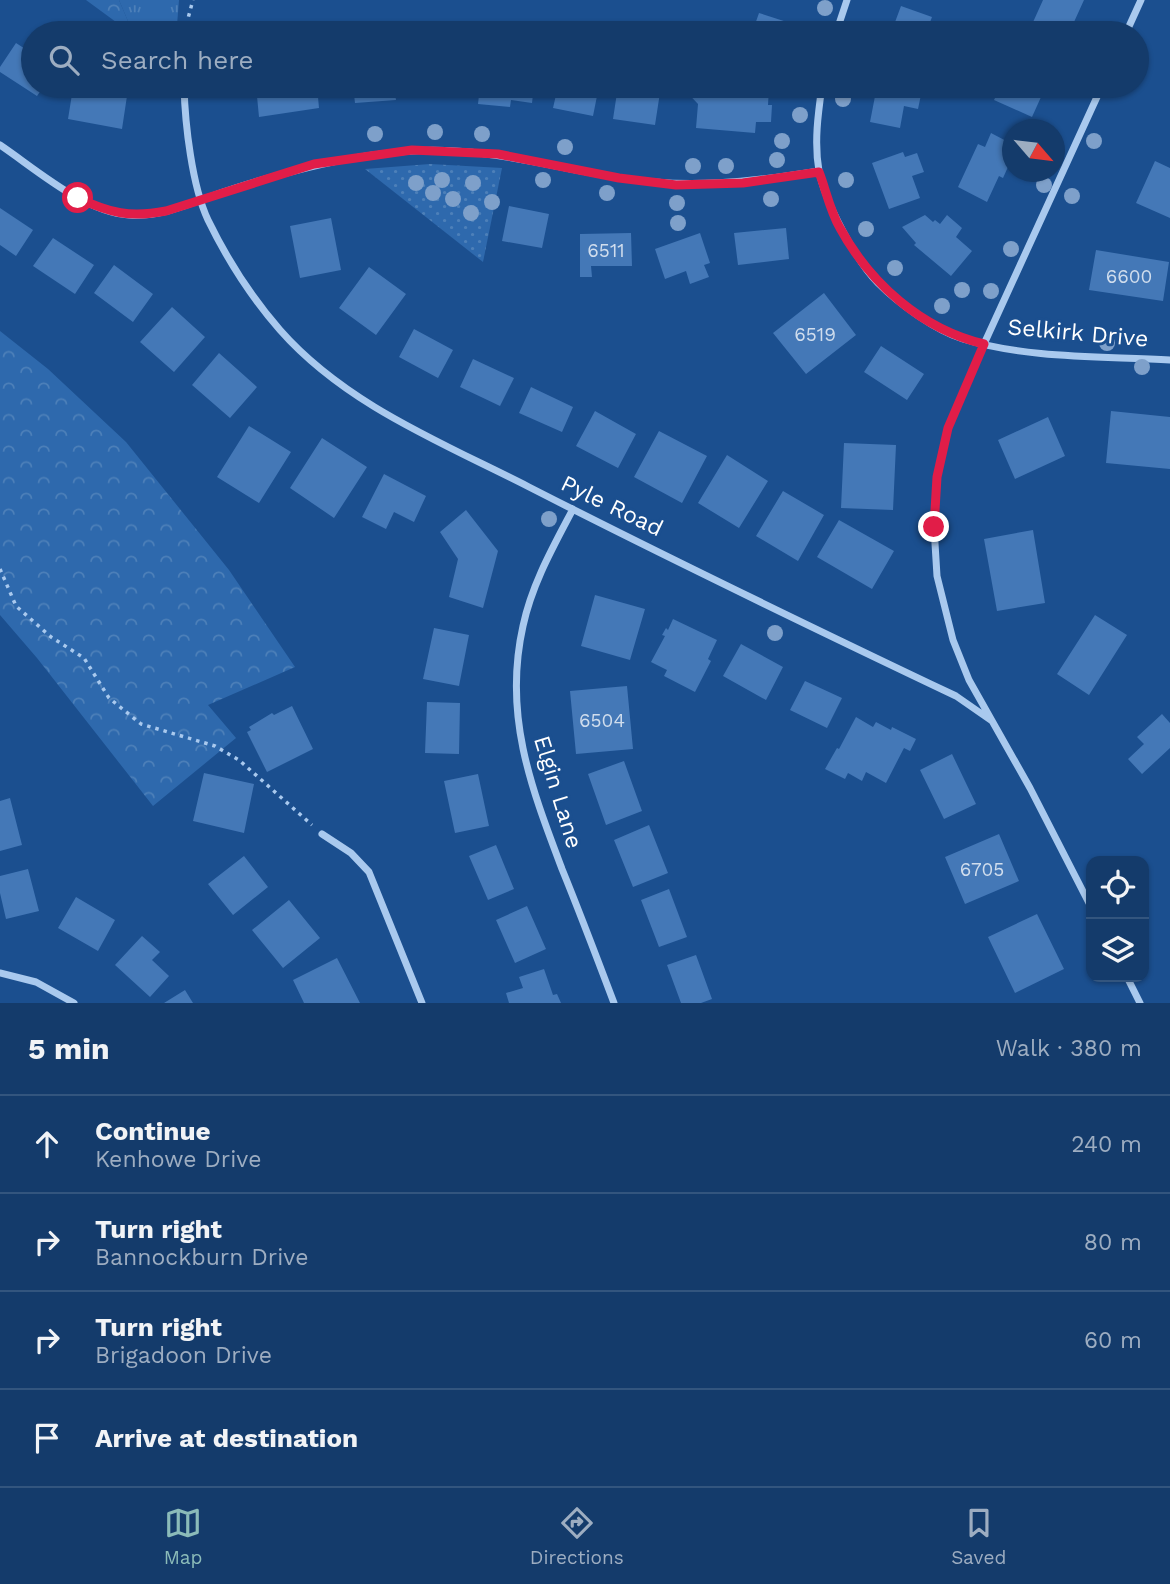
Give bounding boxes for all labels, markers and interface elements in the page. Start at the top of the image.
search box [21,21,1149,98]
icon: search [45,41,83,79]
text: Search here [101,45,253,75]
north arrow [1002,119,1065,182]
route start [62,182,93,213]
house number: 6511 [587,239,625,262]
house number: 6600 [1106,265,1152,288]
street label: Selkirk Drive [1006,313,1150,353]
house number: 6519 [794,323,836,346]
street label: Pyle Road [557,470,667,542]
route end [918,511,949,542]
house number: 6504 [579,709,625,732]
street label: Elgin Lane [528,732,588,852]
map controls [1086,856,1149,982]
button: locate [1086,856,1149,919]
house number: 6705 [960,858,1004,881]
button: layers [1086,919,1149,982]
text: 5 min [28,1031,110,1066]
text: Walk · 380 m [996,1035,1142,1062]
text: Continue [95,1116,211,1146]
icon: ahead [28,1125,66,1163]
text: 240 m [1071,1131,1142,1158]
text: Kenhowe Drive [95,1146,261,1173]
text: Turn right [95,1214,222,1244]
icon: right [28,1223,66,1261]
text: 80 m [1084,1229,1142,1256]
text: Bannockburn Drive [95,1244,309,1271]
text: Turn right [95,1312,222,1342]
icon: right [28,1321,66,1359]
text: 60 m [1084,1327,1142,1354]
text: Brigadoon Drive [95,1342,272,1369]
icon: arrive [28,1419,66,1457]
text: Arrive at destination [95,1423,358,1453]
tab: Map [164,1504,202,1569]
tab: Directions [530,1504,624,1569]
tab: Saved [951,1504,1006,1569]

